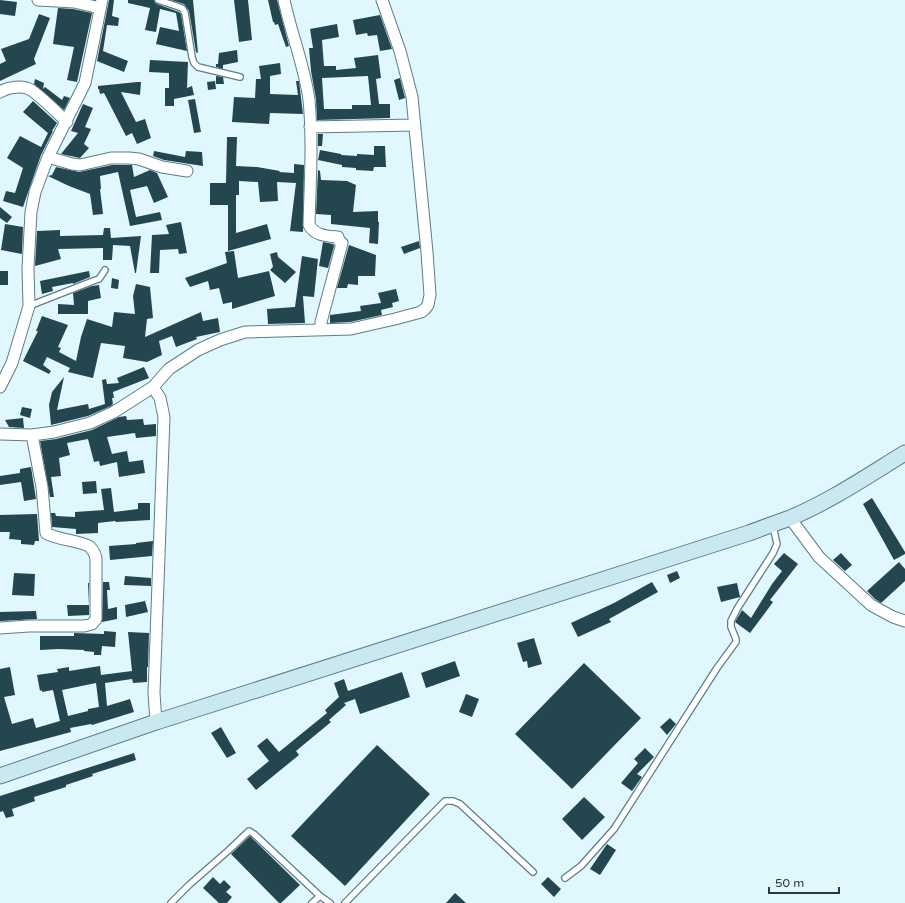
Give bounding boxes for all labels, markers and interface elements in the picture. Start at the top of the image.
scale bar [769,869,839,895]
text: 50 m [775,876,804,890]

